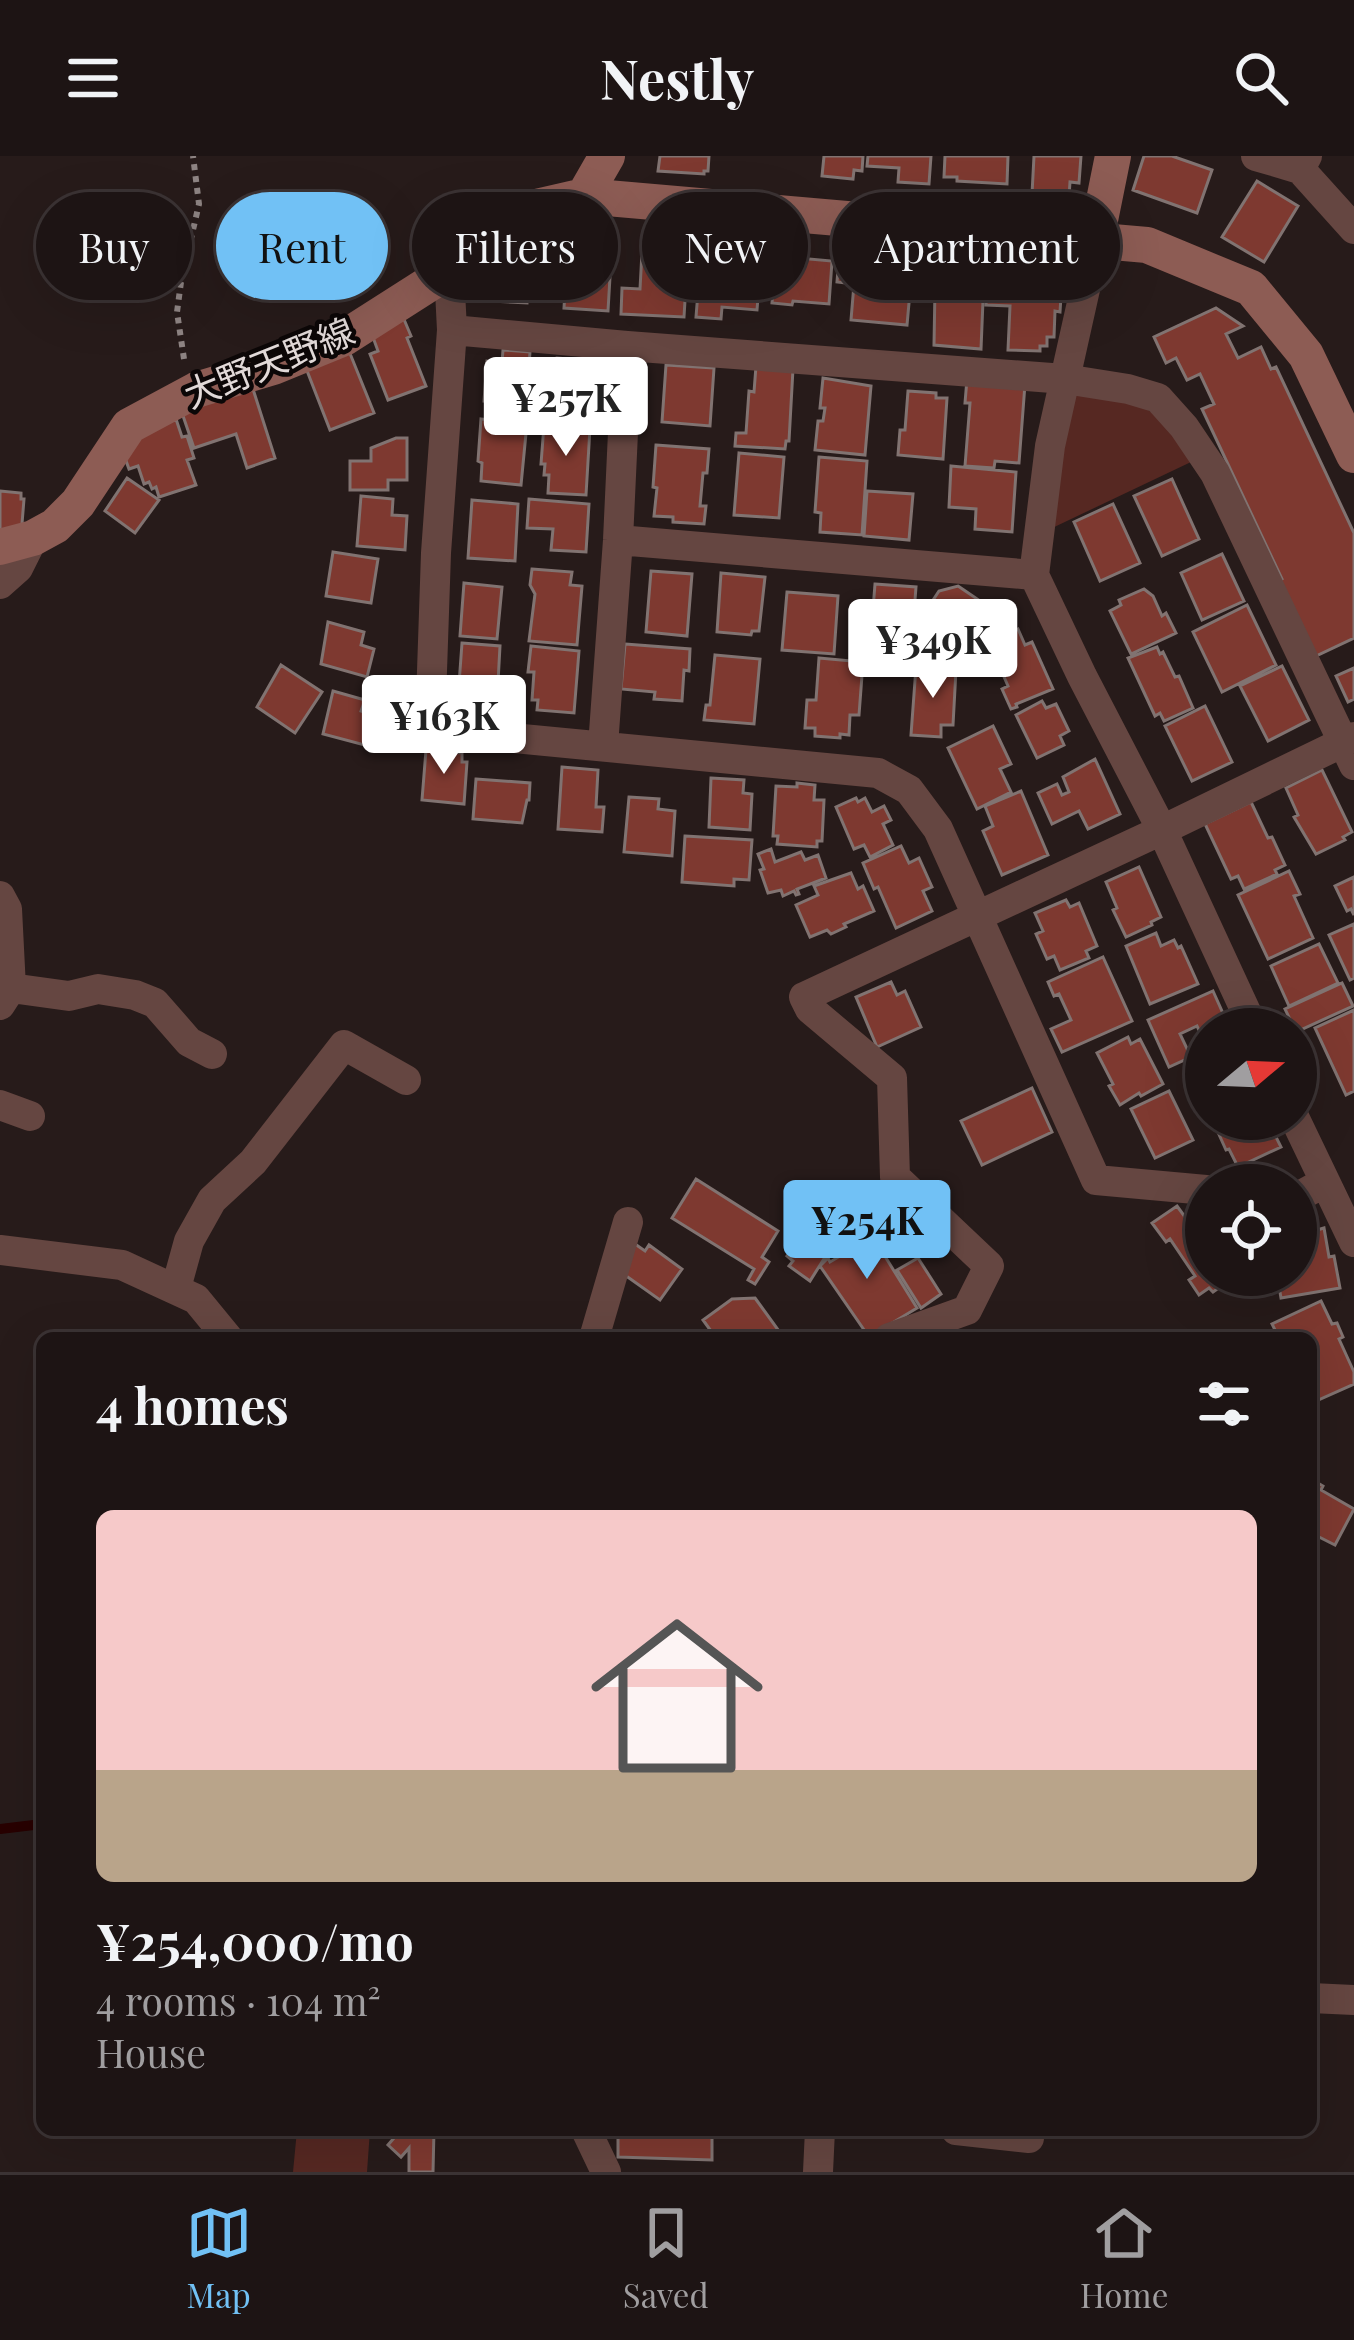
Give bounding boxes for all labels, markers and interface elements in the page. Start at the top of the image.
text: Nestly [600,42,754,114]
icon: menu [60,45,126,111]
icon: search [1228,45,1294,111]
chip: Buy [36,192,192,300]
chip: Rent [216,192,388,300]
chip: Filters [412,192,618,300]
chip: New [642,192,808,300]
chip: Apartment [832,192,1120,300]
street label: 大野天野線 [176,305,361,417]
pin: ¥257K [482,357,650,459]
text: ¥257K [511,370,621,422]
pin: ¥349K [849,599,1017,701]
text: ¥349K [875,612,991,664]
pin: ¥163K [360,675,528,777]
text: ¥163K [389,688,499,740]
north arrow [1185,1008,1317,1140]
map controls [1185,1008,1317,1296]
button: locate [1185,1164,1317,1296]
pin: ¥254K [783,1180,951,1282]
text: ¥254K [810,1193,924,1245]
text: 4 homes [96,1370,289,1438]
icon: filters [1191,1371,1257,1437]
icon: home [569,1588,785,1804]
text: ¥254,000/mo [96,1906,414,1974]
text: 4 rooms · 104 m² [96,1974,381,2026]
text: House [96,2026,206,2078]
tab: Map [186,2200,252,2316]
tab: Saved [623,2200,709,2316]
tab: Home [1080,2200,1168,2316]

